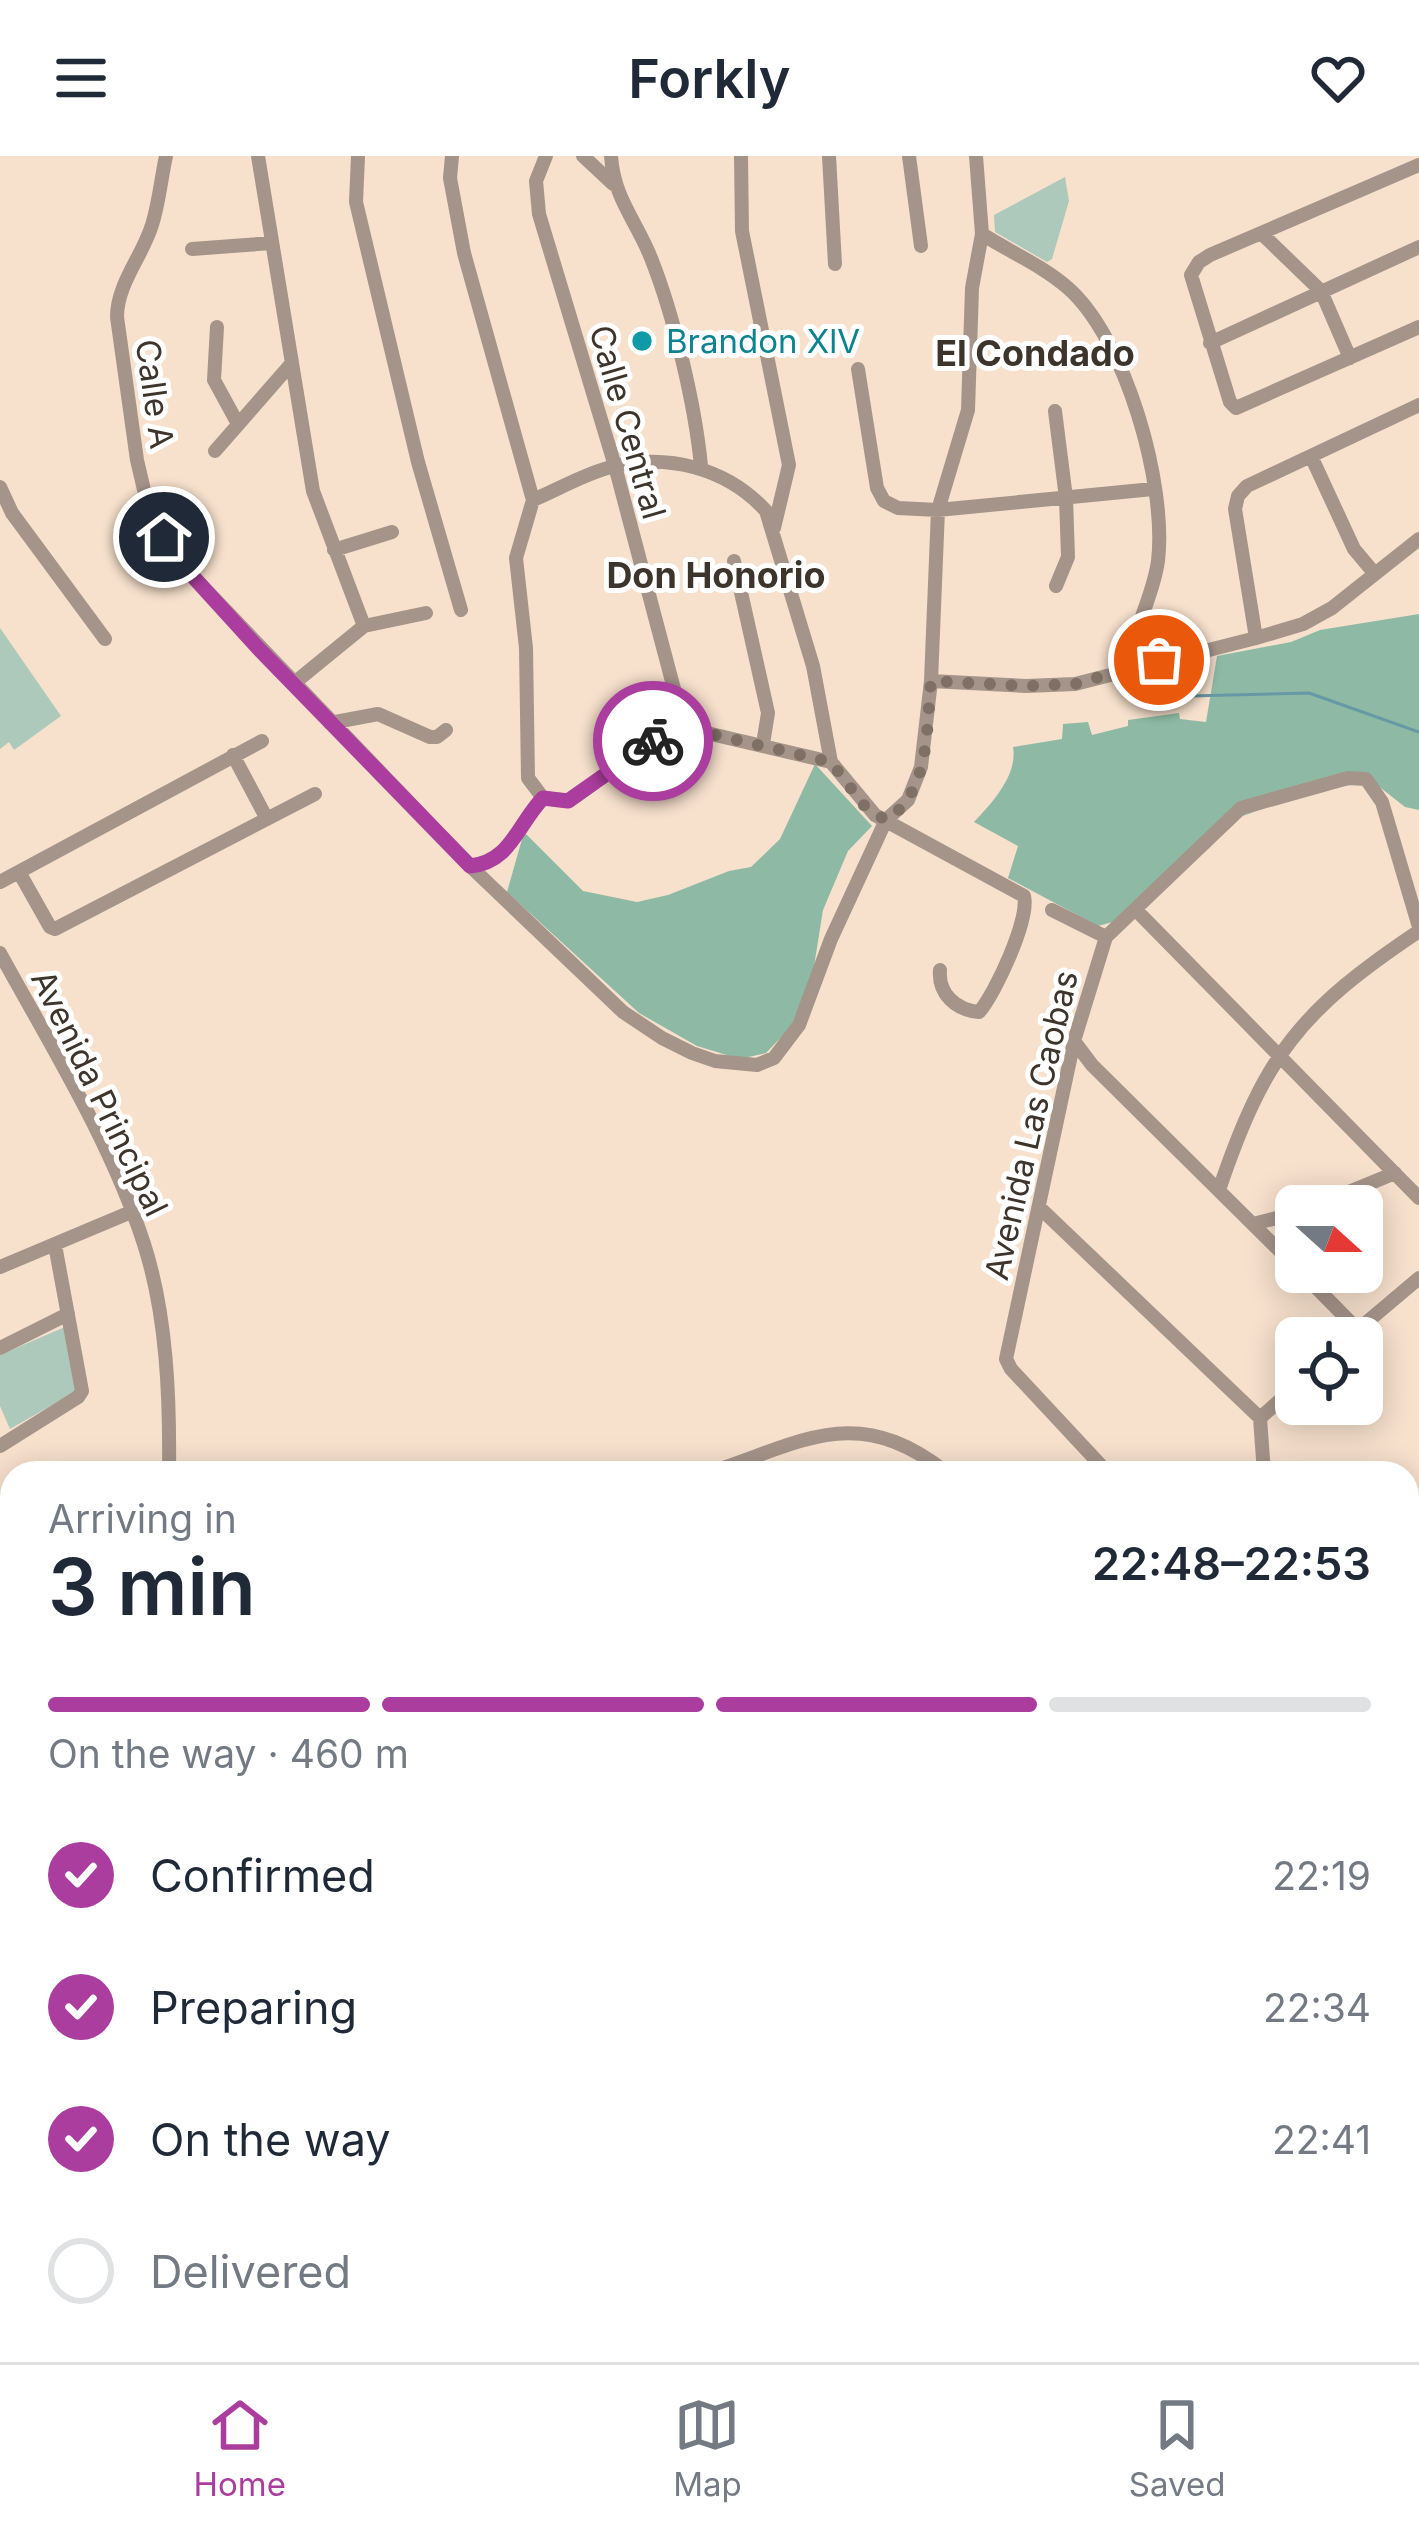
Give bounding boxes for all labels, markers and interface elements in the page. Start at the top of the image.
icon: menu [48,45,114,111]
icon: heart [1305,45,1371,111]
text: Forkly [628,46,791,111]
street label: Calle Central [581,320,675,524]
place label: Brandon XlV [666,321,860,361]
marker: Brandon XlV [629,328,655,354]
district label: El Condado [935,331,1135,375]
street label: Calle A [128,337,182,451]
pin [113,486,215,588]
icon: home [131,504,197,570]
district label: Don Honorio [606,553,826,597]
pin [1108,609,1210,711]
icon: bag [1126,627,1192,693]
courier [593,681,713,801]
icon: bike [620,708,686,774]
street label: Avenida Principal [23,964,177,1222]
street label: Avenida Las Caobas [976,967,1086,1283]
north arrow [1275,1185,1383,1293]
map controls [1275,1185,1383,1425]
button: locate [1275,1317,1383,1425]
text: Arriving in [48,1495,237,1542]
text: 22:48–22:53 [1092,1536,1371,1591]
text: 3 min [48,1539,256,1634]
text: On the way · 460 m [48,1730,409,1777]
icon: check [48,1842,114,1908]
text: Confirmed [150,1848,375,1903]
text: 22:19 [1272,1852,1371,1899]
icon: check [48,1974,114,2040]
text: Preparing [150,1980,357,2035]
text: 22:34 [1263,1984,1371,2031]
icon: check [48,2106,114,2172]
text: On the way [150,2112,391,2167]
text: 22:41 [1272,2116,1371,2163]
text: Delivered [150,2244,351,2299]
tab: Home [194,2392,286,2504]
tab: Map [673,2392,742,2504]
tab: Saved [1129,2392,1225,2504]

